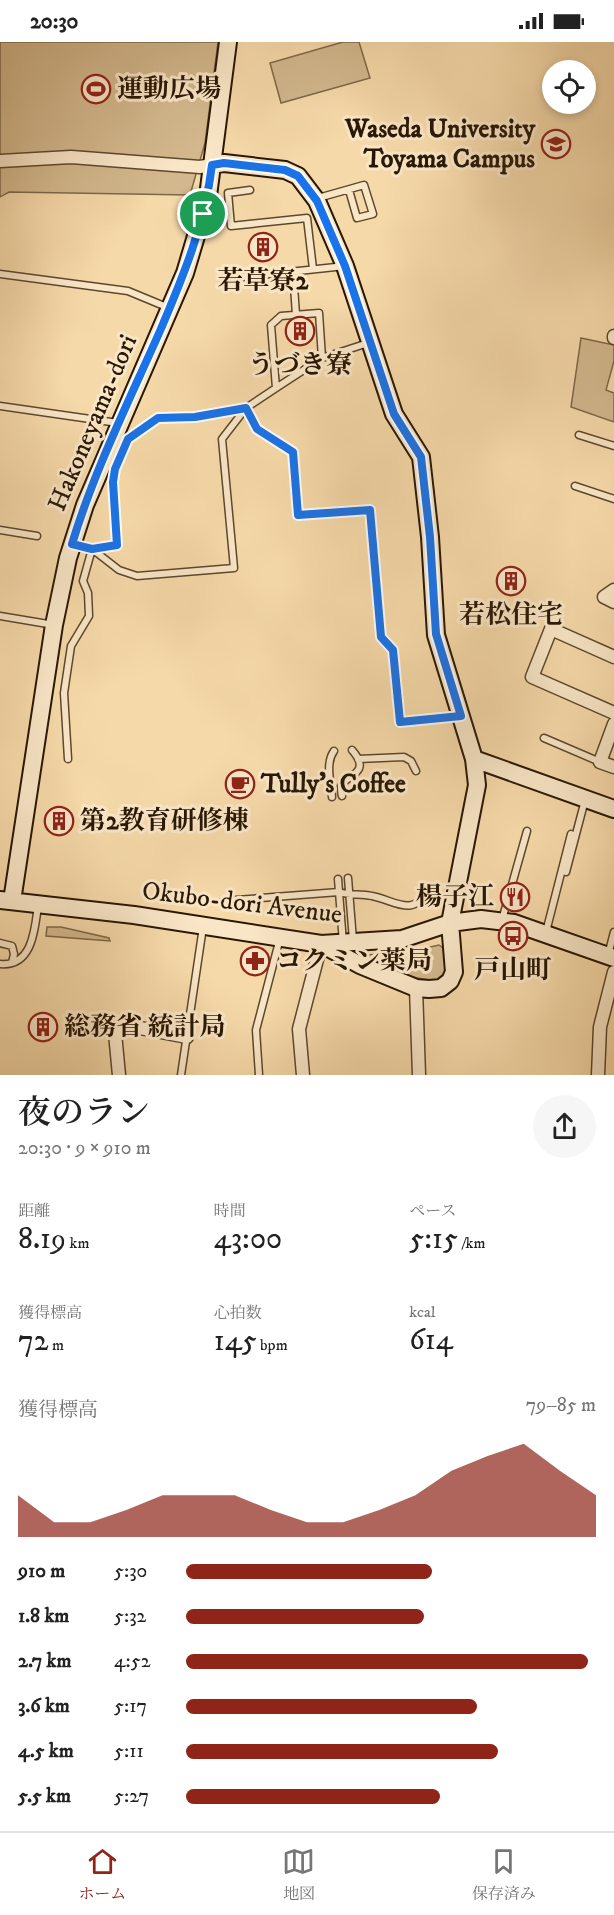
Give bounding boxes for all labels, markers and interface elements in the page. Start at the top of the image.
text: 20:30 [30,8,78,35]
map controls [542,60,596,114]
button: locate [542,60,596,114]
sports icon: 運動広場 [80,73,112,105]
place label: 運動広場 [117,73,221,106]
place label: Waseda University Toyama Campus [344,113,536,176]
school or university icon: Waseda University Toyama Campus [540,128,572,160]
pin [177,188,228,239]
icon: arrive [186,197,219,230]
building icon: 若草寮2 [247,231,279,263]
place label: 若草寮2 [218,265,310,298]
building icon: うづき寮 [284,315,316,347]
street label: Hakoneyama-dori [41,330,145,516]
place label: うづき寮 [248,349,352,382]
building icon: 若松住宅 [495,565,527,597]
place label: 若松住宅 [459,599,563,632]
cafe icon: Tully's Coffee [224,768,256,800]
place label: Tully's Coffee [260,768,406,801]
building icon: 第2教育研修棟 [43,805,75,837]
place label: 第2教育研修棟 [80,805,249,838]
street label: Okubo-dori Avenue [140,874,344,932]
place label: 楊子江 [416,881,494,914]
restaurant icon: 楊子江 [499,881,531,913]
bus stop icon: 戸山町 [497,920,529,952]
pharmacy icon: コクミン薬局 [239,945,271,977]
place label: コクミン薬局 [276,945,432,978]
place label: 戸山町 [474,954,552,987]
building icon: 総務省 統計局 [27,1011,59,1043]
place label: 総務省 統計局 [64,1011,226,1044]
text: 夜のラン [18,1093,150,1134]
button: share [533,1095,596,1158]
text: 20:30 · 9 × 910 m [18,1136,151,1161]
text: 距離 [18,1201,50,1221]
text: 時間 [214,1201,246,1221]
text: ペース [409,1201,457,1221]
text: 8.19 [18,1221,66,1258]
text: 43:00 [214,1221,282,1258]
text: 5:15 [409,1221,458,1258]
text: km [66,1233,89,1253]
text: /km [458,1233,486,1253]
text: kcal [409,1302,436,1322]
text: 獲得標高 [18,1303,82,1323]
text: 心拍数 [214,1303,262,1323]
text: 614 [409,1322,453,1359]
text: 72 [18,1323,49,1360]
text: 145 [214,1323,257,1360]
text: m [49,1335,64,1355]
text: bpm [257,1335,288,1355]
text: 79–85 m [526,1393,596,1418]
text: 獲得標高 [18,1398,98,1423]
text: 910 m [18,1559,65,1584]
text: 5:30 [114,1559,147,1584]
text: 1.8 km [18,1604,69,1629]
text: 5:32 [114,1604,146,1629]
text: 2.7 km [18,1649,71,1674]
text: 4:52 [114,1649,151,1674]
text: 3.6 km [18,1694,70,1719]
text: 5:17 [114,1694,147,1719]
text: 4.5 km [18,1739,74,1764]
text: 5:11 [114,1739,144,1764]
text: 5.5 km [18,1784,71,1809]
text: 5:27 [114,1784,149,1809]
tab: ホーム [78,1845,126,1904]
tab: 地図 [282,1845,315,1904]
tab: 保存済み [472,1845,536,1904]

